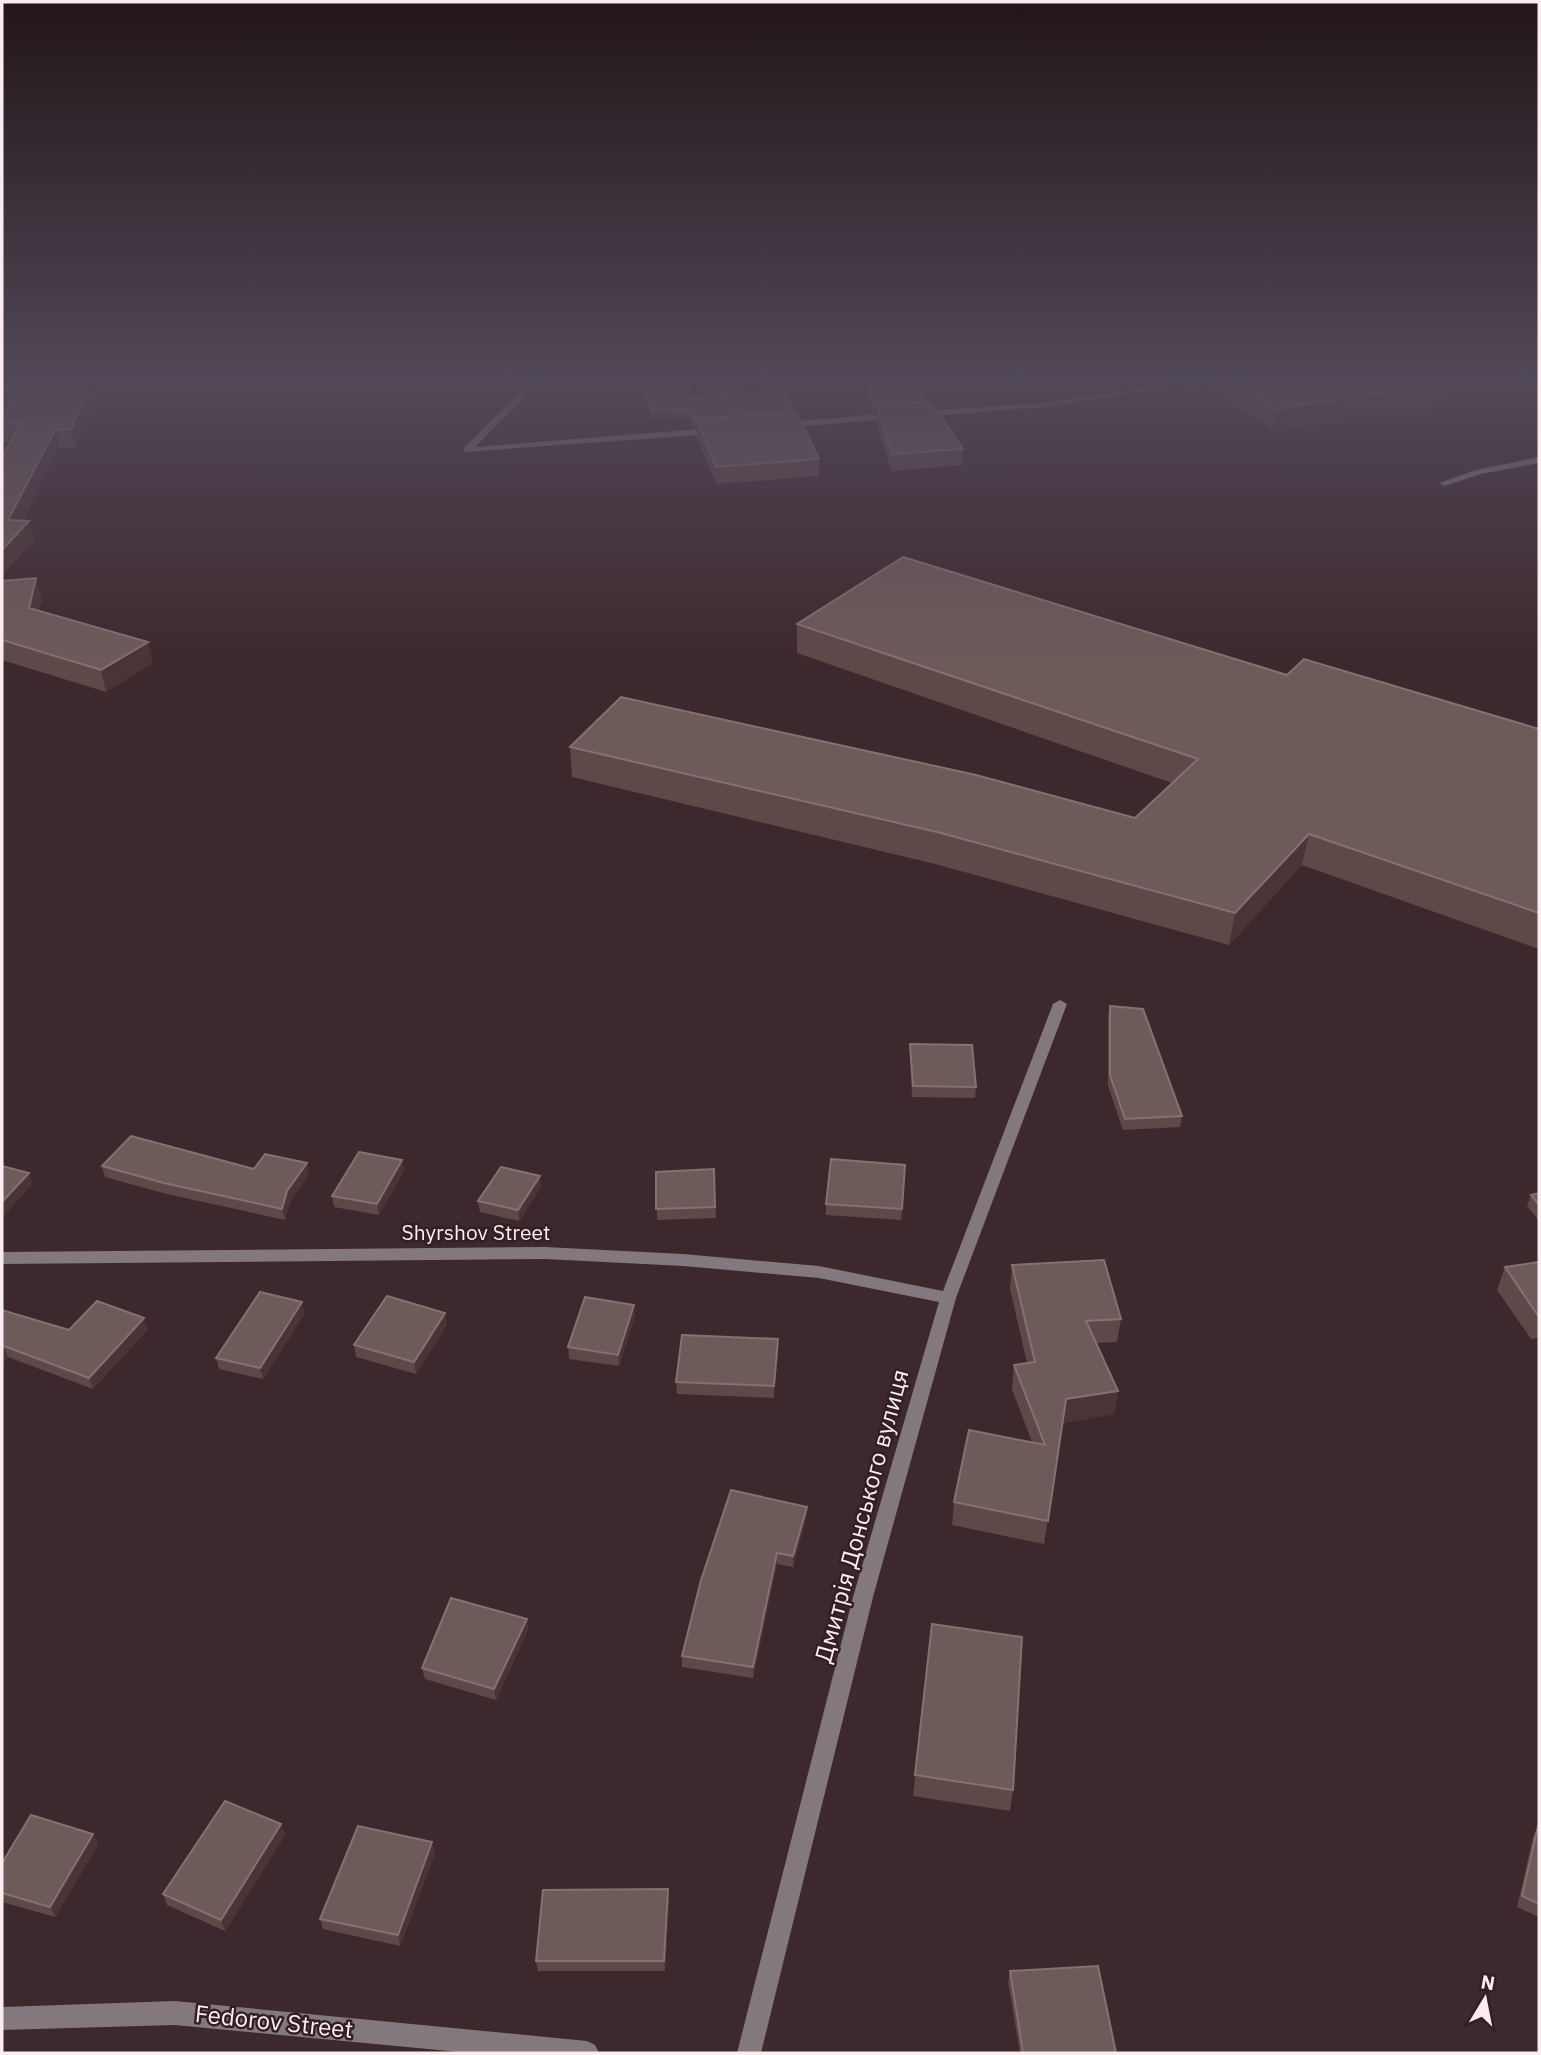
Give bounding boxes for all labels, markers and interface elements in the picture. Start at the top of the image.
street label: Shyrshov Street [402,1218,550,1246]
street label: Дмитрія Донського вулиця [806,1366,916,1666]
north arrow [1450,1964,1520,2034]
text: N [1479,1969,1497,1995]
street label: Fedorov Street [194,1997,355,2045]

